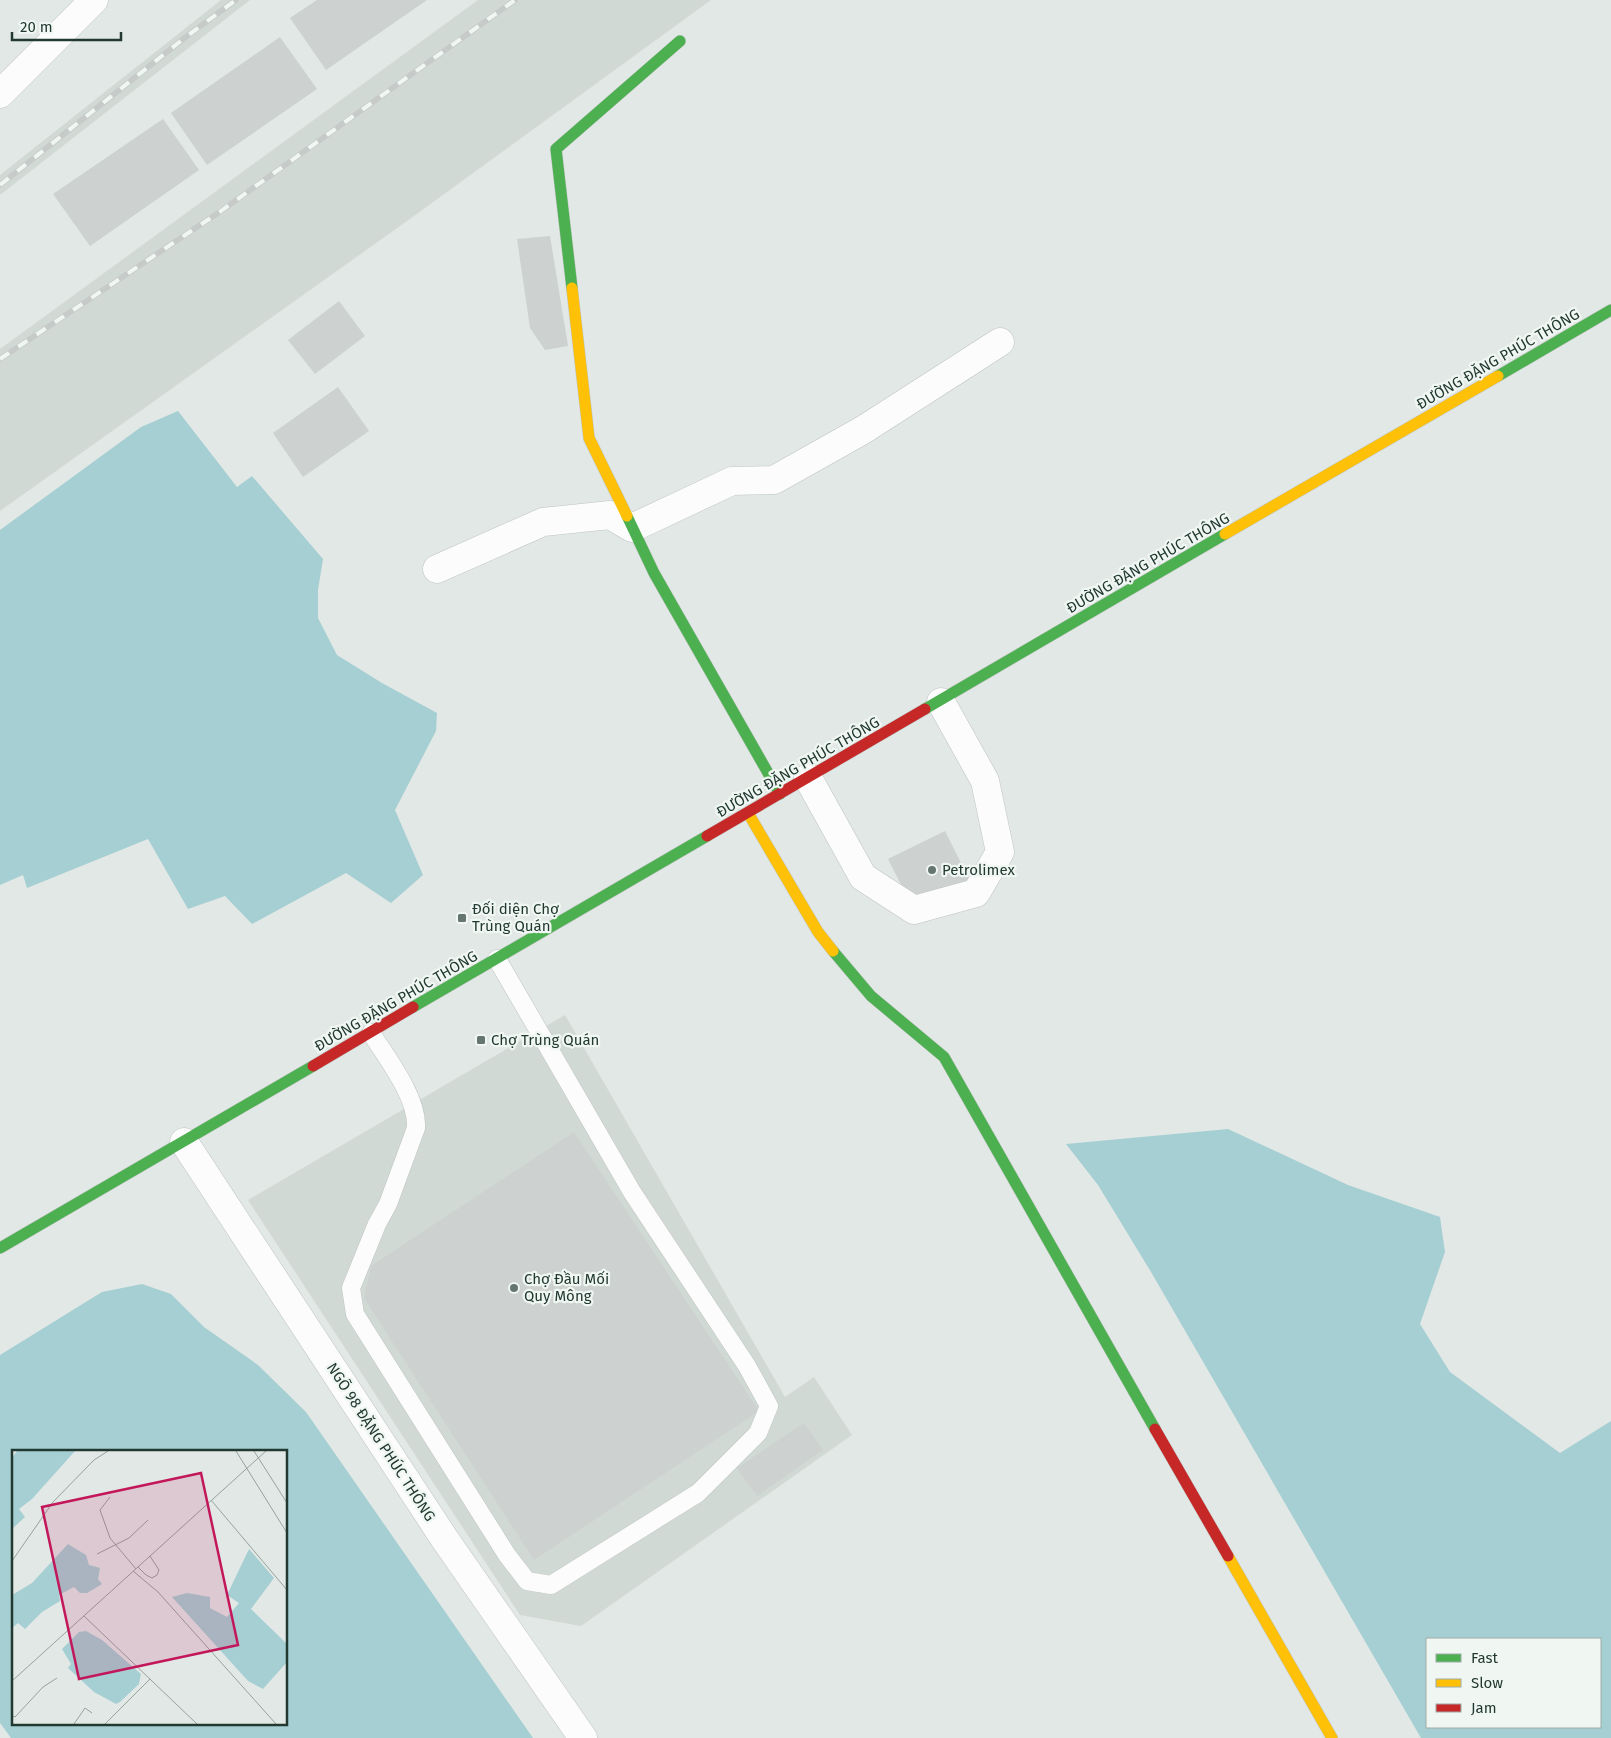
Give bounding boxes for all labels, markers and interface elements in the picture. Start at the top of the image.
scale bar [12,10,121,42]
text: 20 m [20,18,53,36]
street label: ĐƯỜNG ĐẶNG PHÚC THÔNG [1413,305,1583,413]
street label: ĐƯỜNG ĐẶNG PHÚC THÔNG [1063,509,1233,617]
street label: ĐƯỜNG ĐẶNG PHÚC THÔNG [713,713,883,821]
place label: Petrolimex [942,861,1015,879]
marker: Petrolimex [926,864,938,876]
place label: Đối diện Chợ Trùng Quán [472,900,559,935]
marker: Đối diện Chợ Trùng Quán [456,912,468,924]
street label: ĐƯỜNG ĐẶNG PHÚC THÔNG [311,947,481,1055]
place label: Chợ Trùng Quán [491,1031,599,1049]
marker: Chợ Trùng Quán [475,1034,487,1046]
place label: Chợ Đầu Mối Quy Mông [524,1270,609,1305]
marker: Chợ Đầu Mối Quy Mông [508,1282,520,1294]
street label: NGÕ 98 ĐẶNG PHÚC THÔNG [323,1359,439,1525]
inset map [12,1450,288,1726]
legend [1426,1638,1601,1728]
text: Fast [1471,1649,1498,1667]
text: Slow [1471,1674,1503,1692]
text: Jam [1471,1699,1497,1717]

